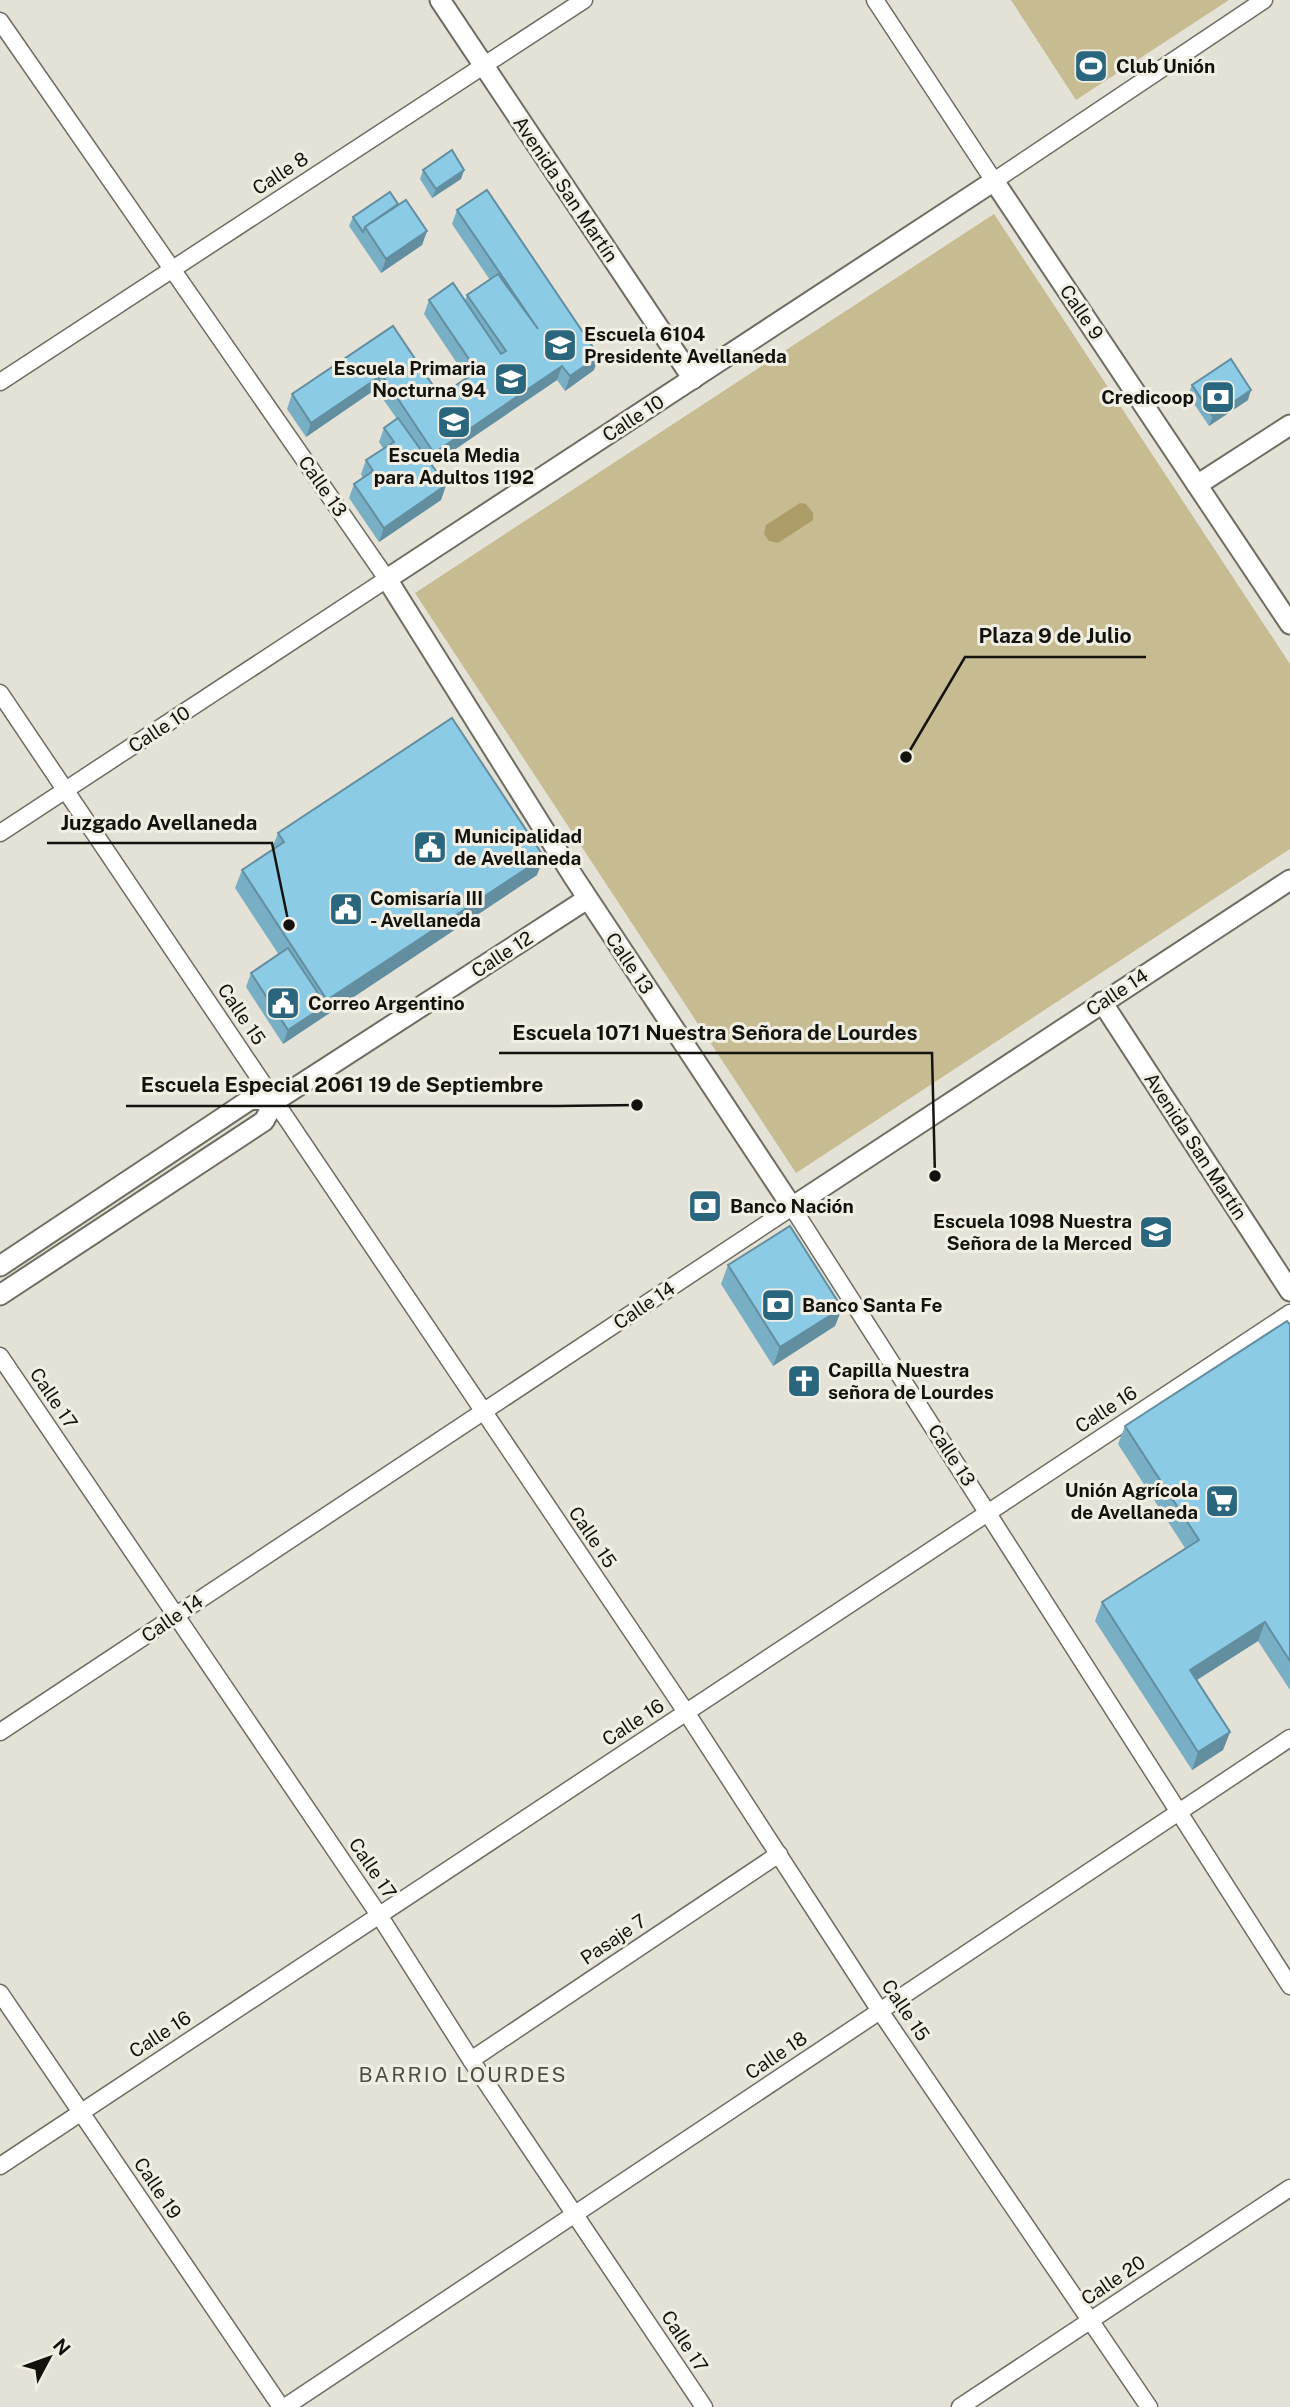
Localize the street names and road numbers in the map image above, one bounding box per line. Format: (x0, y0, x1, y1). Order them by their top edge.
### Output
street label: Avenida San Martín (509, 112, 623, 266)
street label: Calle 8 (248, 147, 312, 199)
street label: Calle 9 (1056, 280, 1108, 344)
street label: Calle 10 (598, 390, 668, 446)
street label: Calle 13 (294, 451, 352, 521)
street label: Calle 10 (124, 701, 194, 757)
street label: Calle 12 (467, 926, 537, 982)
street label: Calle 13 (602, 928, 658, 998)
street label: Calle 14 (1082, 964, 1152, 1020)
street label: Calle 15 (213, 979, 271, 1049)
street label: Avenida San Martín (1140, 1068, 1252, 1224)
street label: Calle 14 (609, 1277, 679, 1333)
street label: Calle 17 (26, 1363, 82, 1433)
street label: Calle 16 (1071, 1381, 1141, 1437)
street label: Calle 13 (924, 1420, 980, 1490)
street label: Calle 15 (564, 1502, 622, 1572)
street label: Calle 14 (137, 1590, 207, 1646)
street label: Calle 16 (598, 1694, 668, 1750)
street label: Calle 17 (345, 1833, 401, 1903)
street label: Pasaje 7 (576, 1909, 650, 1969)
street label: Calle 15 (877, 1975, 935, 2045)
street label: Calle 16 (125, 2006, 195, 2062)
street label: Calle 18 (741, 2026, 811, 2084)
street label: Calle 19 (130, 2153, 186, 2223)
street label: Calle 20 (1077, 2251, 1149, 2309)
street label: Calle 17 (657, 2306, 713, 2376)

